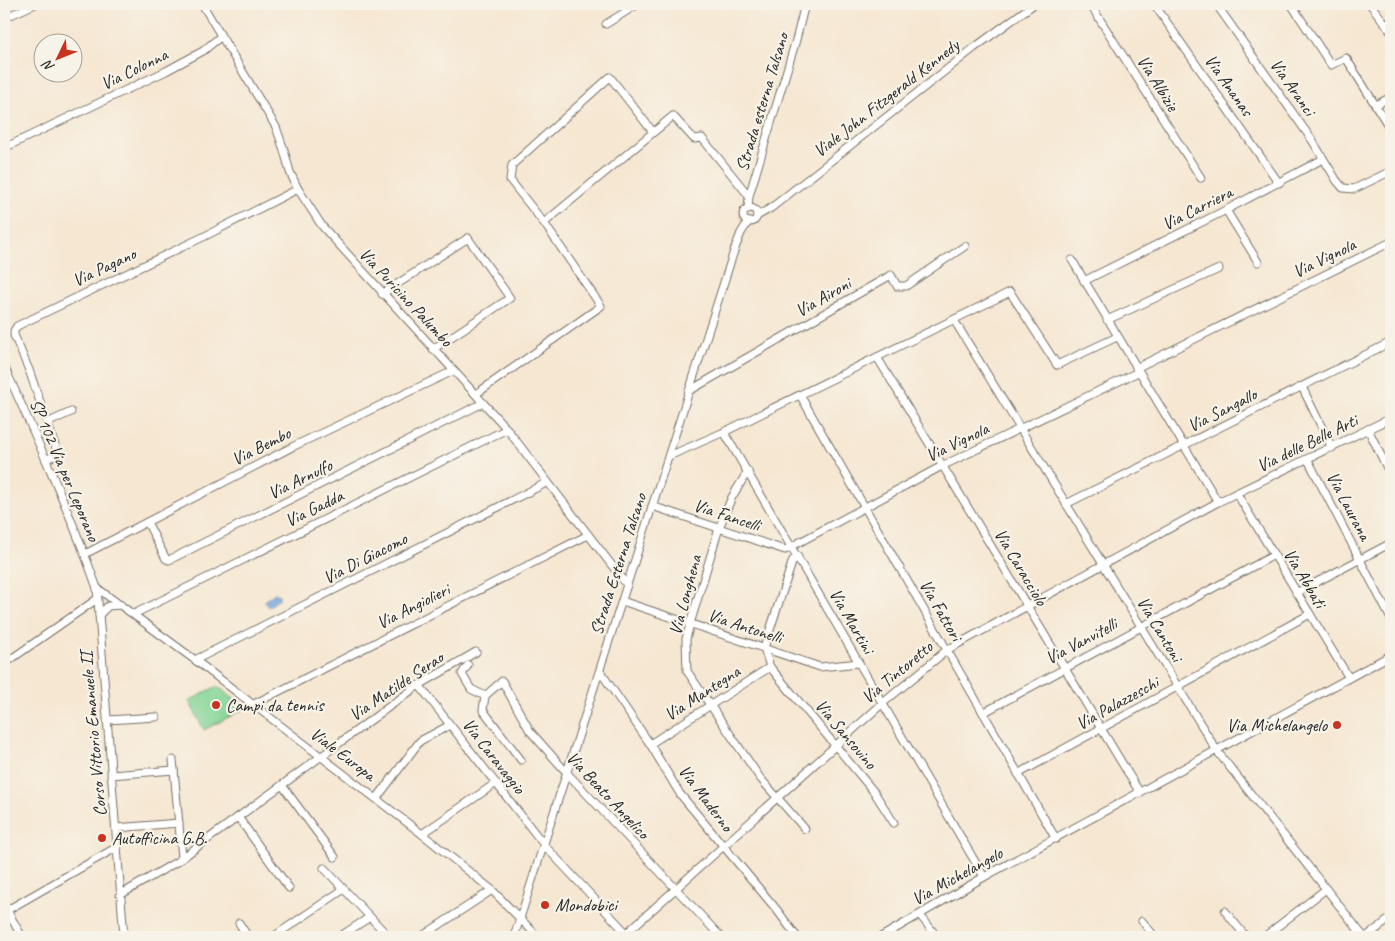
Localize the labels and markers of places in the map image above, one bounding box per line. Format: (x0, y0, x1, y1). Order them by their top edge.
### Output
place label: Campi da tennis (226, 694, 325, 716)
marker: Campi da tennis (210, 699, 222, 711)
place label: Via Michelangelo (1227, 714, 1329, 736)
marker: Via Michelangelo (1331, 719, 1343, 731)
place label: Autofficina G.B. (112, 827, 207, 849)
marker: Autofficina G.B. (96, 832, 108, 844)
place label: Mondobici (555, 894, 619, 916)
marker: Mondobici (539, 899, 551, 911)

